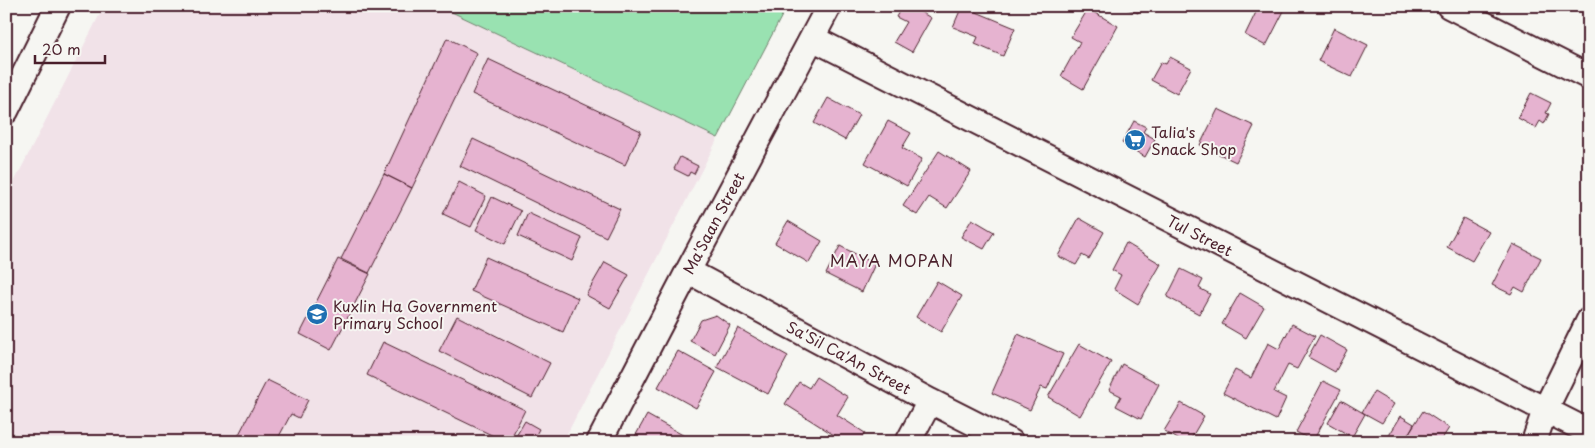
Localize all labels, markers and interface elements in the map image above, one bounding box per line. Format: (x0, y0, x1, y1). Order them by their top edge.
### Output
scale bar (35, 32, 105, 64)
text: 20 m (42, 37, 81, 60)
place label: Talia's Snack Shop (1151, 120, 1236, 160)
supermarket icon: Talia's Snack Shop (1123, 128, 1147, 152)
street label: Ma'Saan Street (676, 168, 750, 278)
street label: Tul Street (1163, 209, 1237, 261)
district label: MAYA MOPAN (830, 248, 954, 272)
place label: Kuxlin Ha Government Primary School (333, 294, 497, 334)
school or university icon: Kuxlin Ha Government Primary School (305, 302, 329, 326)
street label: Sa'Sil Ca'An Street (783, 314, 915, 400)

